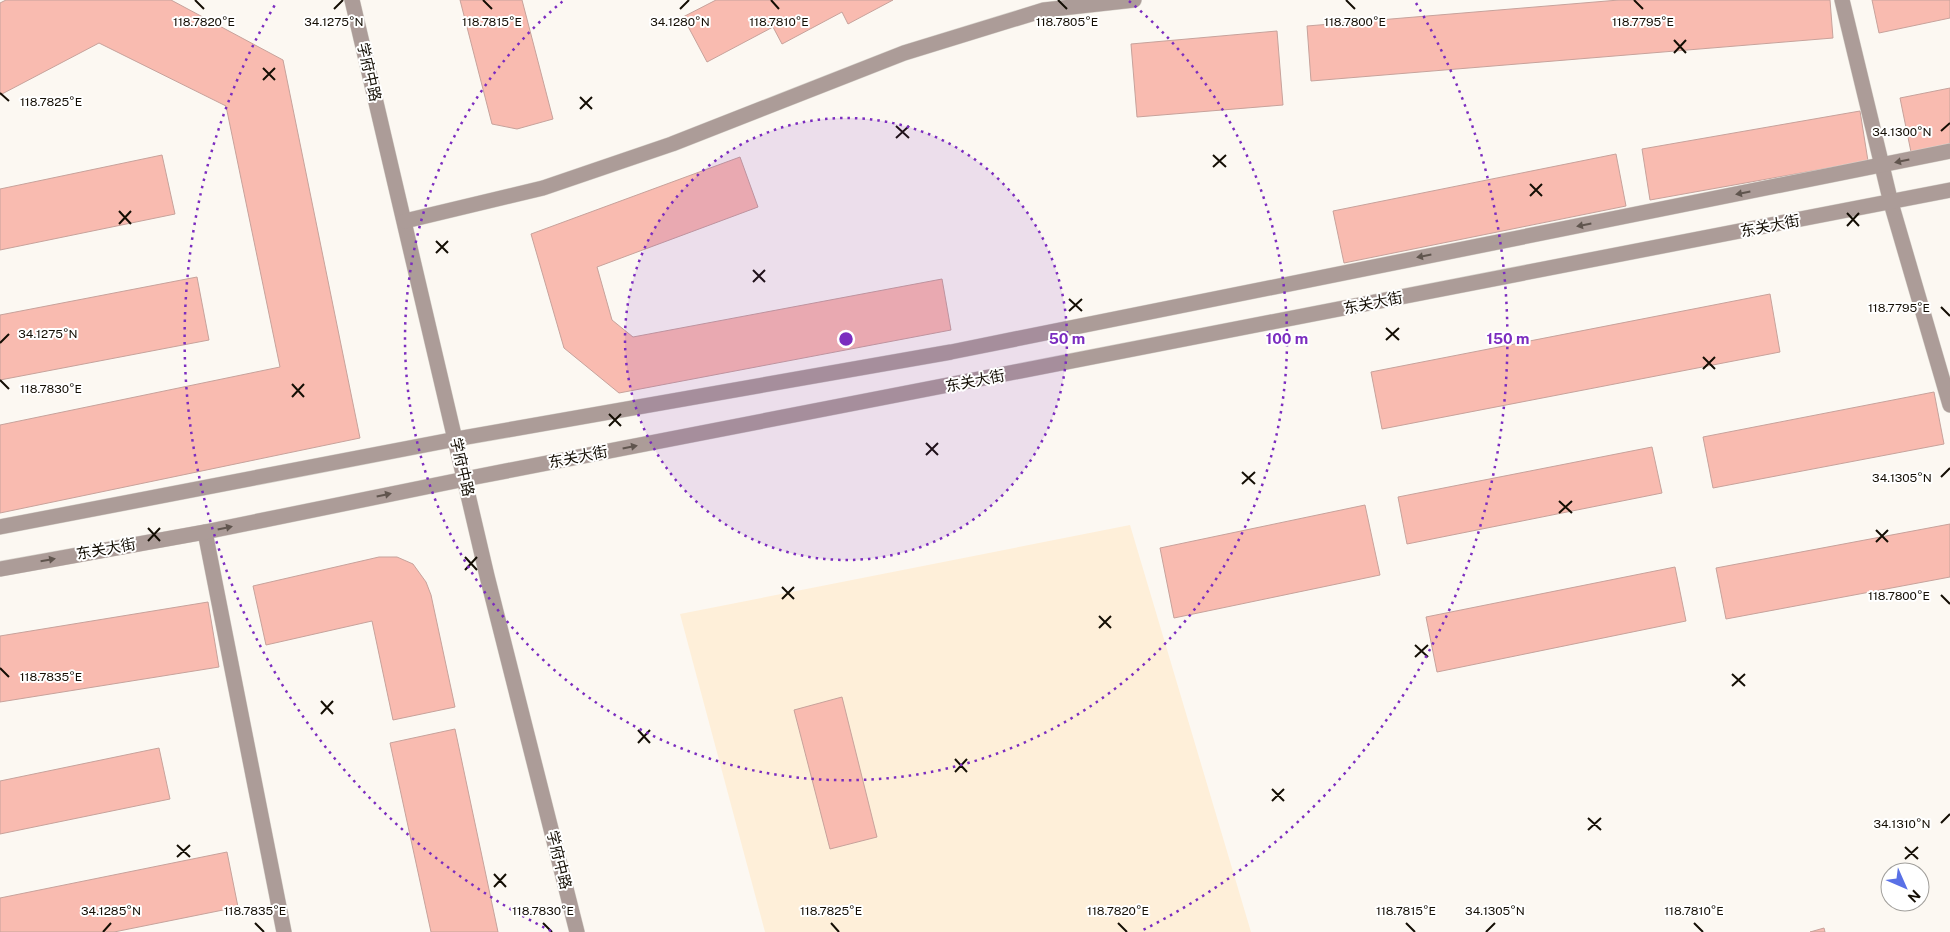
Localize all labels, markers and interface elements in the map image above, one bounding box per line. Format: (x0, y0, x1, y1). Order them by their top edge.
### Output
text: 118.7820°E (173, 15, 235, 29)
text: 34.1275°N (304, 15, 364, 29)
text: 118.7815°E (462, 15, 522, 29)
text: 34.1280°N (650, 15, 710, 29)
text: 118.7810°E (749, 15, 809, 29)
text: 118.7805°E (1036, 15, 1098, 29)
text: 118.7800°E (1324, 15, 1386, 29)
text: 118.7795°E (1612, 15, 1674, 29)
street label: 学府中路 (354, 41, 385, 103)
text: 118.7825°E (20, 95, 82, 109)
text: 34.1300°N (1872, 125, 1932, 139)
one-way arrow (1894, 158, 1910, 166)
one-way arrow (1735, 189, 1751, 197)
street label: 东关大街 (1739, 211, 1801, 240)
one-way arrow (1575, 221, 1591, 229)
one-way arrow (1416, 252, 1432, 260)
street label: 东关大街 (1342, 288, 1404, 317)
text: 118.7795°E (1868, 301, 1930, 315)
text: 34.1275°N (18, 327, 78, 341)
centre of rings (837, 330, 855, 348)
text: 50 m (1049, 330, 1085, 347)
text: 100 m (1266, 330, 1308, 347)
text: 150 m (1486, 330, 1530, 347)
street label: 东关大街 (944, 366, 1006, 395)
text: 118.7830°E (20, 382, 82, 396)
street label: 学府中路 (447, 436, 478, 498)
street label: 东关大街 (547, 442, 609, 471)
one-way arrow (622, 443, 638, 451)
text: 34.1305°N (1872, 471, 1932, 485)
one-way arrow (377, 491, 392, 499)
one-way arrow (217, 523, 233, 531)
street label: 东关大街 (75, 535, 137, 562)
one-way arrow (40, 555, 56, 563)
text: 118.7800°E (1868, 589, 1930, 603)
text: 118.7835°E (20, 670, 82, 684)
text: 34.1310°N (1873, 817, 1931, 831)
street label: 学府中路 (544, 829, 575, 891)
north arrow (1880, 862, 1930, 912)
text: N (1905, 887, 1924, 906)
text: 34.1285°N (81, 904, 141, 918)
text: 118.7835°E (224, 904, 286, 918)
text: 118.7830°E (512, 904, 574, 918)
text: 118.7825°E (800, 904, 862, 918)
text: 118.7820°E (1087, 904, 1149, 918)
text: 118.7815°E (1376, 904, 1436, 918)
text: 34.1305°N (1465, 904, 1525, 918)
text: 118.7810°E (1664, 904, 1724, 918)

